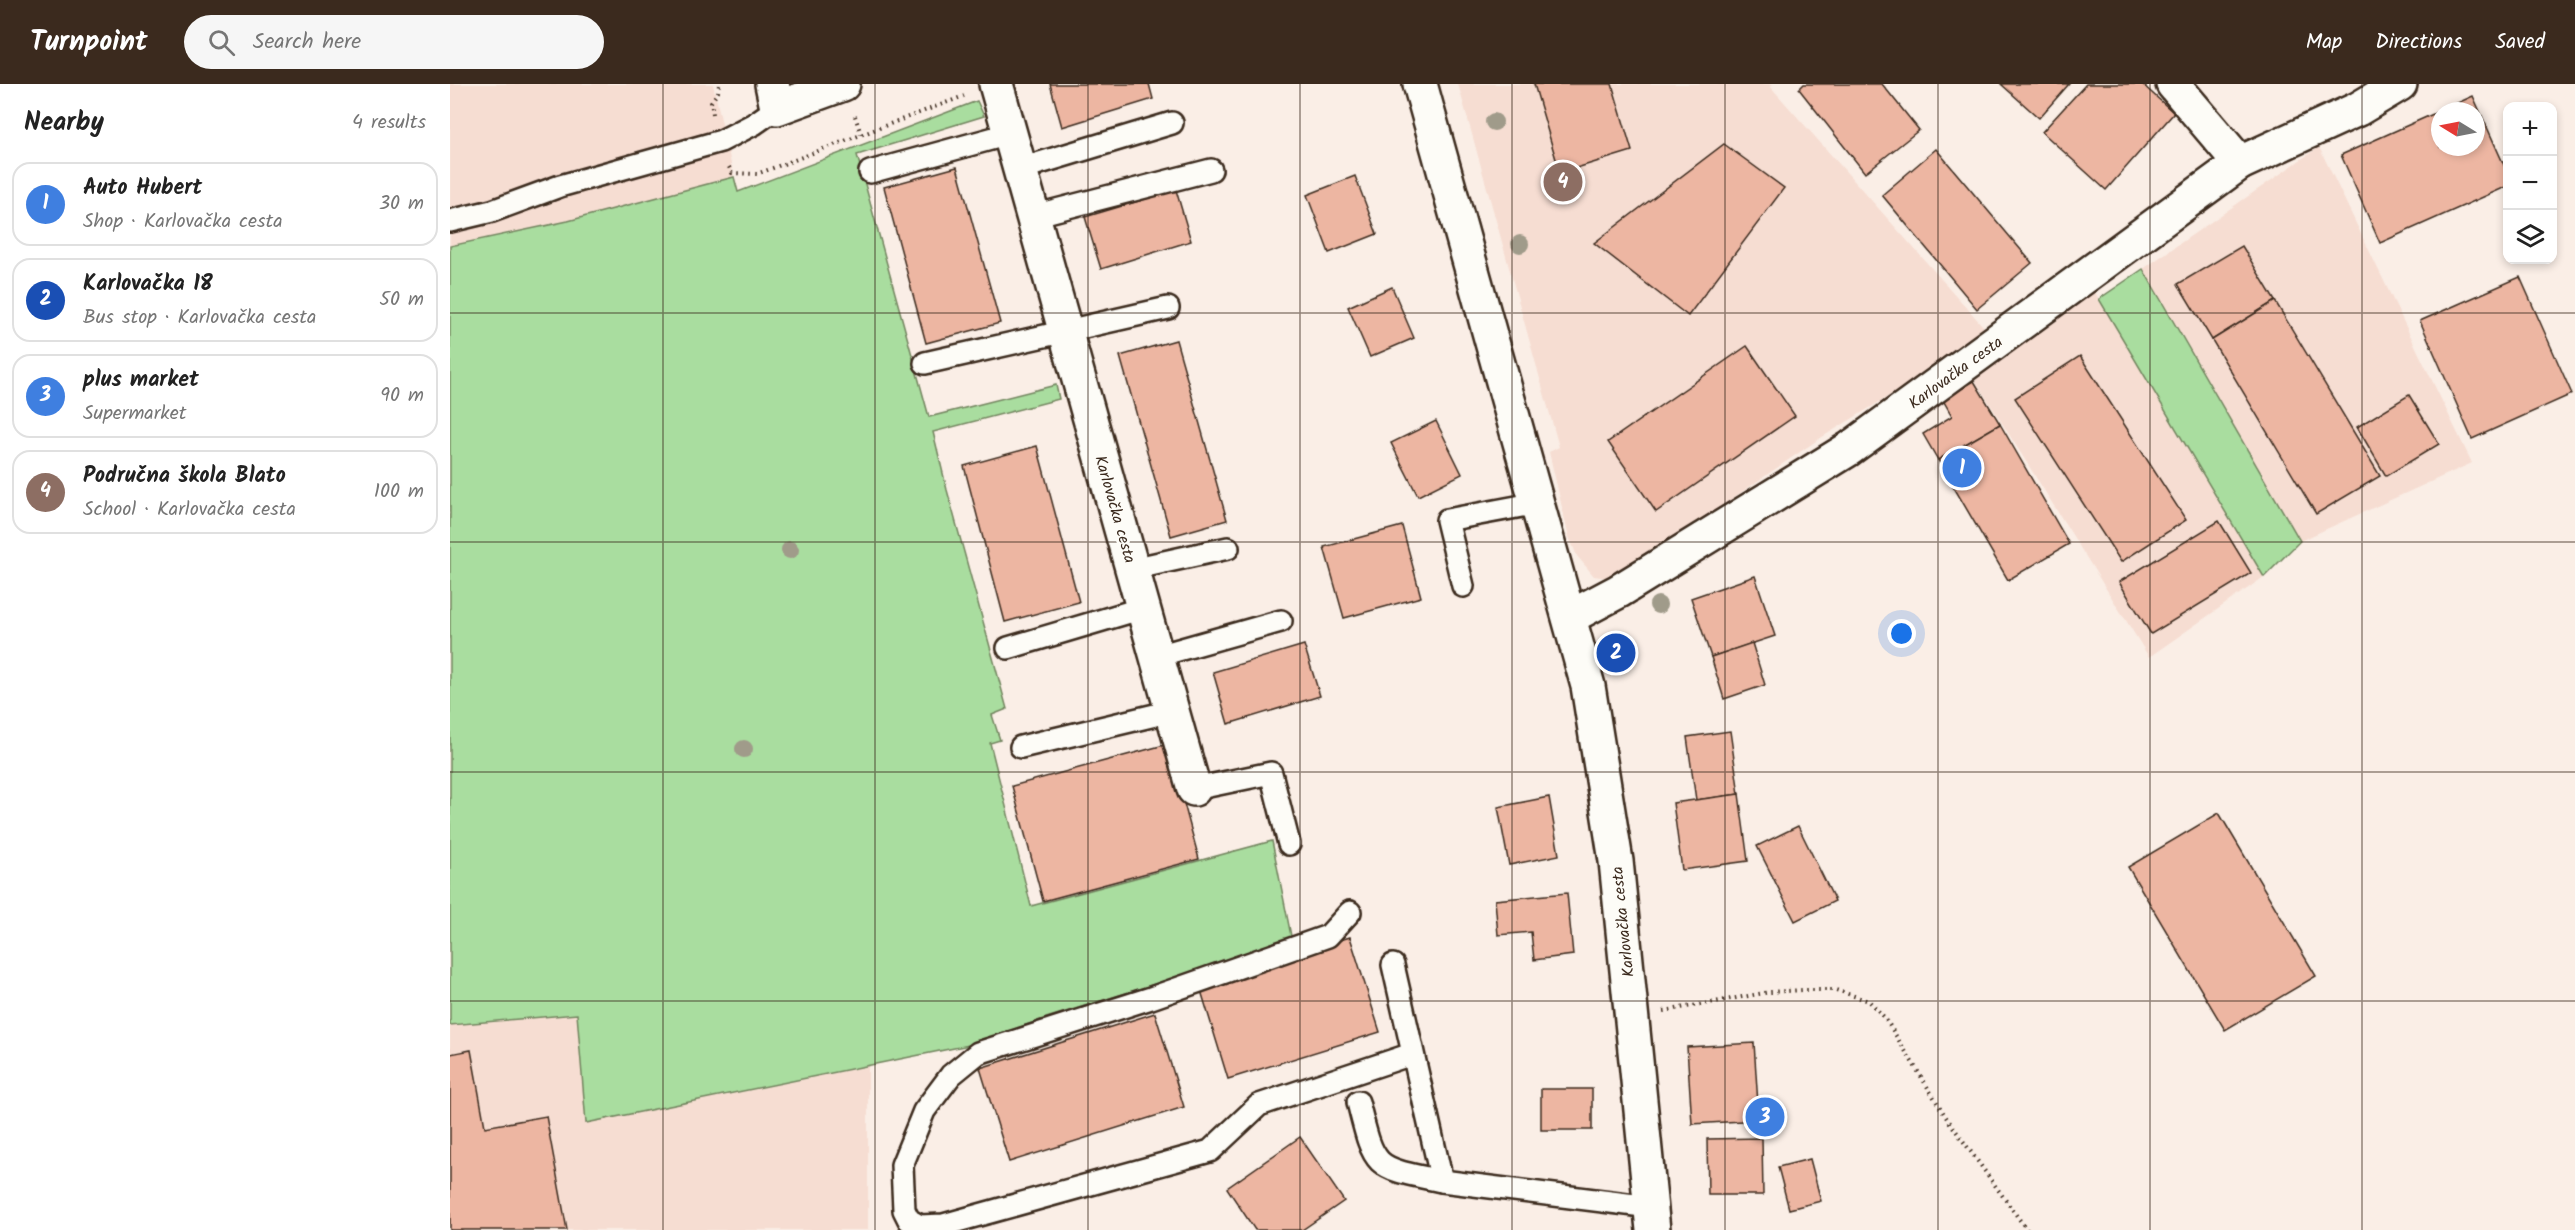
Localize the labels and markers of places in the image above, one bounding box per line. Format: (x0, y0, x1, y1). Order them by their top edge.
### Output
pin: 4 (1544, 160, 1582, 204)
pin: 1 (1942, 446, 1982, 490)
pin: 2 (1596, 630, 1636, 676)
pin: 3 (1746, 1094, 1784, 1140)

